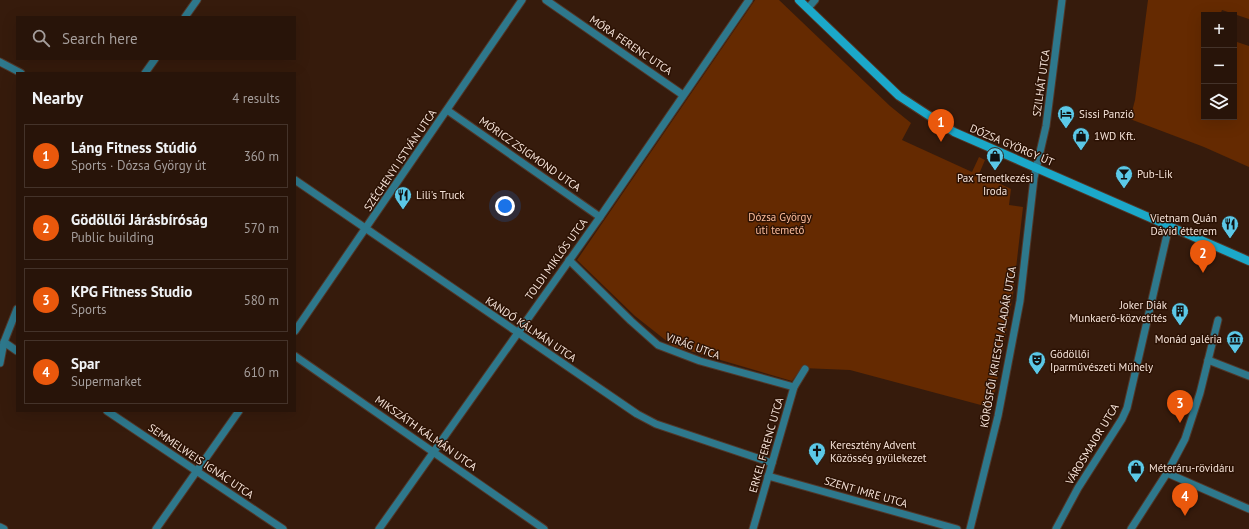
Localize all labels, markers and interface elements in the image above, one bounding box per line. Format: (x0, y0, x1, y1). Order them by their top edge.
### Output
street label: MÓRA FERENC UTCA (587, 12, 675, 78)
map controls (1201, 12, 1237, 120)
button: + (1201, 12, 1237, 48)
search box (16, 16, 296, 60)
icon: search (30, 27, 52, 49)
text: Search here (62, 29, 138, 48)
street label: SZILHÁT UTCA (1029, 48, 1053, 117)
button: − (1201, 48, 1237, 84)
button: layers (1201, 84, 1237, 120)
text: Nearby (32, 87, 83, 109)
text: 4 results (232, 90, 280, 107)
hotel icon: Sissi Panzió (1056, 104, 1076, 129)
street label: SZÉCHENYI ISTVÁN UTCA (361, 106, 440, 214)
place label: Sissi Panzió (1079, 107, 1134, 121)
pin: 1 (928, 109, 954, 142)
street label: MÓRICZ ZSIGMOND UTCA (476, 114, 584, 195)
street label: DÓZSA GYÖRGY ÚT (968, 121, 1056, 169)
shop icon: 1WD Kft. (1071, 126, 1091, 151)
place label: 1WD Kft. (1094, 129, 1136, 143)
text: Láng Fitness Stúdió (71, 138, 197, 157)
shop icon: Pax Temetkezési Iroda (985, 146, 1005, 171)
text: 1 (42, 148, 50, 165)
text: 360 m (244, 148, 279, 165)
text: Sports · Dózsa György út (71, 157, 206, 174)
bar icon: Pub-Lik (1114, 164, 1134, 189)
place label: Pub-Lik (1137, 167, 1173, 181)
place label: Pax Temetkezési Iroda (957, 171, 1033, 198)
restaurant icon: Lili's Truck (393, 185, 413, 210)
place label: Lili's Truck (416, 188, 465, 202)
your location (495, 196, 515, 216)
text: Gödöllői Járásbíróság (71, 210, 208, 229)
park label: Dózsa György úti temető (748, 210, 813, 237)
place label: Vietnam Quán Dávid étterem (1149, 211, 1217, 238)
restaurant icon: Vietnam Quán Dávid étterem (1220, 214, 1240, 239)
street label: TOLDI MIKLÓS UTCA (522, 215, 591, 302)
text: 2 (42, 220, 50, 237)
text: 570 m (244, 220, 279, 237)
text: Public building (71, 229, 154, 246)
pin: 2 (1190, 240, 1216, 273)
street label: KÖRÖSFŐI KRIESCH ALADÁR UTCA (977, 265, 1019, 429)
text: KPG Fitness Studio (71, 282, 192, 301)
text: 3 (42, 292, 50, 309)
text: 580 m (244, 292, 279, 309)
street label: KANDÓ KÁLMÁN UTCA (483, 293, 580, 365)
place label: Joker Diák Munkaerő-közvetítés (1070, 298, 1168, 325)
text: Sports (71, 301, 107, 318)
building icon: Joker Diák Munkaerő-közvetítés (1170, 301, 1190, 326)
street label: VIRÁG UTCA (663, 329, 723, 362)
museum icon: Monád galéria (1225, 329, 1245, 354)
place label: Monád galéria (1155, 332, 1222, 346)
place label: Gödöllői Iparművészeti Műhely (1050, 347, 1154, 374)
theatre icon: Gödöllői Iparművészeti Műhely (1027, 350, 1047, 375)
text: Spar (71, 354, 100, 373)
text: 4 (42, 364, 50, 381)
text: 610 m (244, 364, 279, 381)
text: Supermarket (71, 373, 141, 390)
pin: 3 (1167, 390, 1193, 423)
street label: MIKSZÁTH KÁLMÁN UTCA (372, 392, 480, 474)
street label: ERKEL FERENC UTCA (746, 395, 786, 494)
street label: VÁROSMAJOR UTCA (1062, 400, 1122, 488)
street label: SEMMELWEIS IGNÁC UTCA (146, 420, 257, 502)
place label: Keresztény Advent Közösség gyülekezet (830, 438, 927, 465)
church icon: Keresztény Advent Közösség gyülekezet (807, 441, 827, 466)
shop icon: Méteráru-rövidáru (1126, 458, 1146, 483)
place label: Méteráru-rövidáru (1149, 461, 1234, 475)
street label: SZENT IMRE UTCA (823, 473, 910, 511)
pin: 4 (1172, 483, 1198, 516)

